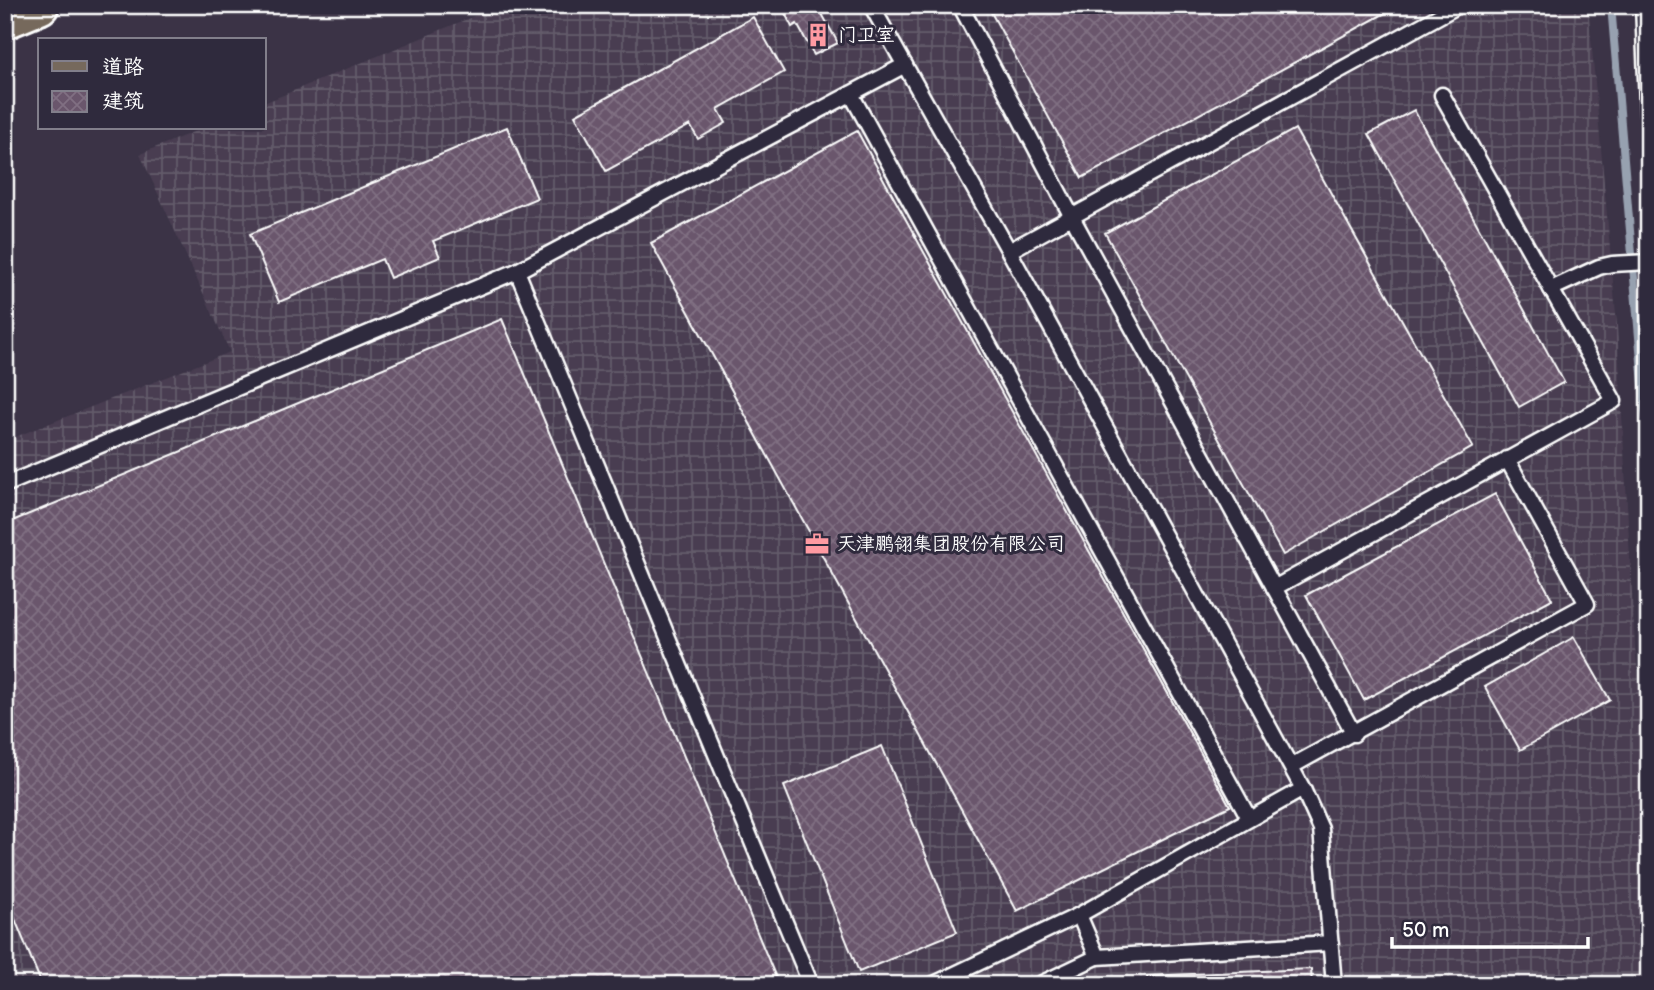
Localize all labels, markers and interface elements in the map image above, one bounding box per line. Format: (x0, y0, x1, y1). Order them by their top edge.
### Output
building icon: 门卫室 (804, 21, 832, 49)
place label: 门卫室 (838, 24, 895, 47)
legend (38, 38, 266, 130)
text: 道路 (102, 55, 144, 80)
text: 建筑 (102, 89, 144, 114)
office icon: 天津鹏翎集团股份有限公司 (803, 530, 831, 558)
place label: 天津鹏翎集团股份有限公司 (837, 533, 1065, 556)
scale bar (1392, 906, 1588, 950)
text: 50 m (1402, 918, 1449, 943)

